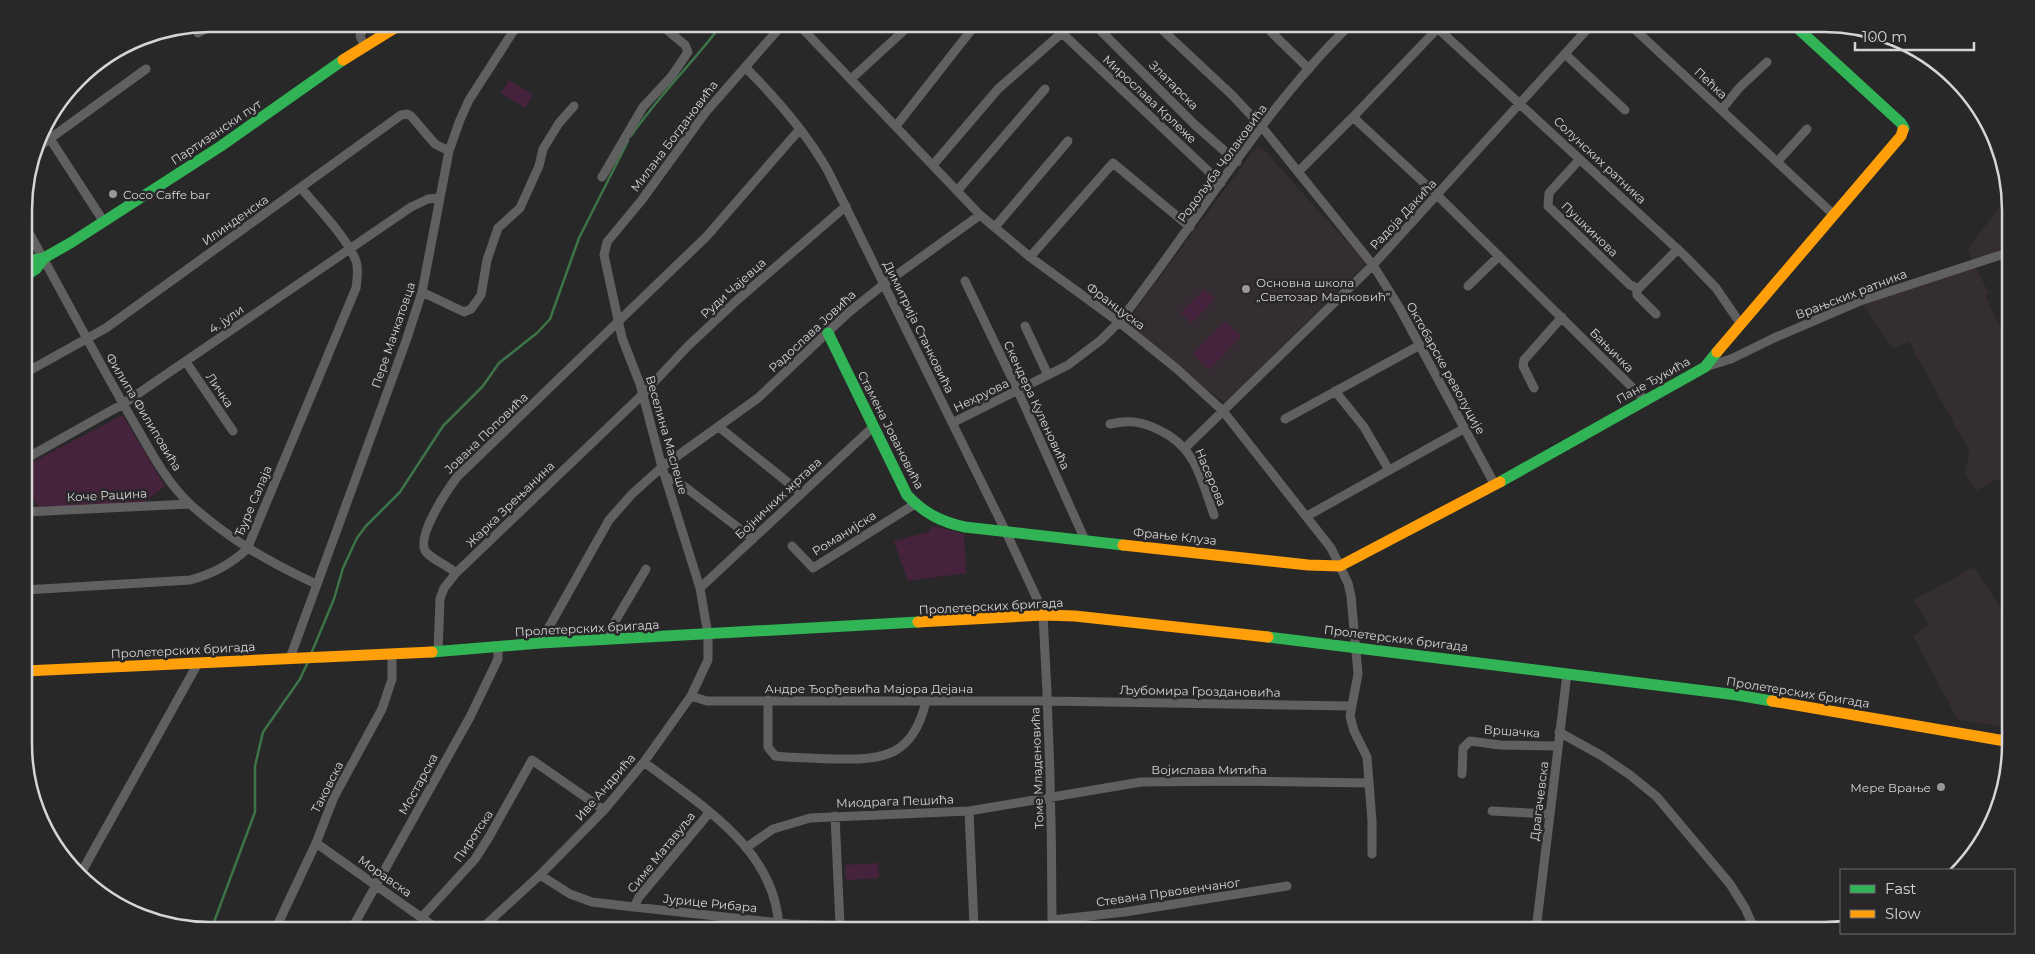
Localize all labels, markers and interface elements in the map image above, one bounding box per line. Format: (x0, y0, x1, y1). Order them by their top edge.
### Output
scale bar (1855, 20, 1974, 52)
text: 100 m (1862, 27, 1907, 46)
street label: Мирослава Крлеже (1100, 52, 1200, 146)
street label: Златарска (1146, 57, 1202, 113)
street label: Пећка (1692, 64, 1730, 102)
street label: Милана Богдановића (627, 77, 721, 195)
street label: Партизански пут (168, 96, 264, 168)
street label: Родољуба Чолаковића (1174, 101, 1270, 225)
street label: Солунских ратника (1551, 113, 1649, 207)
street label: Радоја Дакића (1366, 176, 1440, 252)
place label: Coco Caffe bar (123, 187, 210, 202)
marker: Coco Caffe bar (107, 188, 119, 200)
street label: Илинденска (199, 192, 271, 248)
street label: Пушкинова (1559, 198, 1621, 260)
street label: Руди Чајевца (697, 255, 769, 321)
street label: Димитрија Станковића (880, 258, 958, 396)
street label: Врањских ратника (1793, 266, 1909, 322)
place label: Основна школа „Светозар Марковић” (1256, 275, 1390, 304)
street label: Француска (1084, 279, 1148, 333)
street label: Пере Мачкатовца (368, 280, 418, 390)
marker: Основна школа „Светозар Марковић” (1240, 283, 1252, 295)
street label: Радослава Јовића (765, 287, 859, 375)
street label: Октобарске револуције (1403, 299, 1489, 437)
street label: 4. јули (206, 302, 246, 336)
street label: Бањичка (1587, 325, 1637, 375)
street label: Скендера Куленовића (1001, 338, 1073, 472)
street label: Филипа Филиповића (103, 350, 185, 474)
street label: Пане Ђукића (1613, 353, 1693, 407)
street label: Стамена Јовановића (855, 368, 927, 492)
street label: Личка (203, 370, 237, 410)
street label: Веселина Маслеше (643, 374, 691, 496)
street label: Нехруова (951, 375, 1011, 415)
street label: Јована Поповића (441, 389, 531, 477)
street label: Насерова (1192, 446, 1230, 508)
street label: Бојничких жртава (732, 454, 824, 542)
street label: Жарка Зрењанина (463, 458, 557, 550)
street label: Ђуре Салаја (231, 463, 275, 539)
street label: Коче Рацина (66, 485, 148, 505)
street label: Романијска (809, 507, 879, 559)
street label: Фрање Клуза (1132, 524, 1218, 548)
street label: Пролетерских бригада (918, 595, 1064, 617)
street label: Пролетерских бригада (514, 617, 660, 639)
street label: Пролетерских бригада (1323, 622, 1469, 654)
street label: Пролетерских бригада (110, 639, 256, 661)
street label: Пролетерских бригада (1725, 673, 1871, 711)
street label: Андре Ђорђевића Мајора Дејана (765, 681, 973, 696)
street label: Љубомира Гроздановића (1119, 682, 1281, 700)
street label: Томе Младеновића (1027, 707, 1047, 829)
street label: Вршачка (1483, 722, 1541, 740)
street label: Иве Андрића (572, 750, 638, 824)
street label: Мостарска (395, 751, 441, 817)
street label: Таковска (308, 759, 346, 815)
street label: Драгачевска (1527, 760, 1551, 842)
street label: Војислава Митића (1151, 762, 1267, 777)
place label: Мере Врање (1850, 780, 1931, 795)
marker: Мере Врање (1935, 781, 1947, 793)
street label: Миодрага Пешића (836, 791, 954, 811)
street label: Пиротска (450, 807, 496, 865)
street label: Симе Матавуља (624, 808, 698, 896)
street label: Моравска (355, 852, 415, 900)
legend (1840, 869, 2015, 934)
street label: Стевана Првовенчаног (1095, 874, 1241, 910)
text: Fast (1885, 879, 1916, 898)
street label: Јурице Рибара (662, 891, 758, 915)
text: Slow (1885, 904, 1921, 923)

